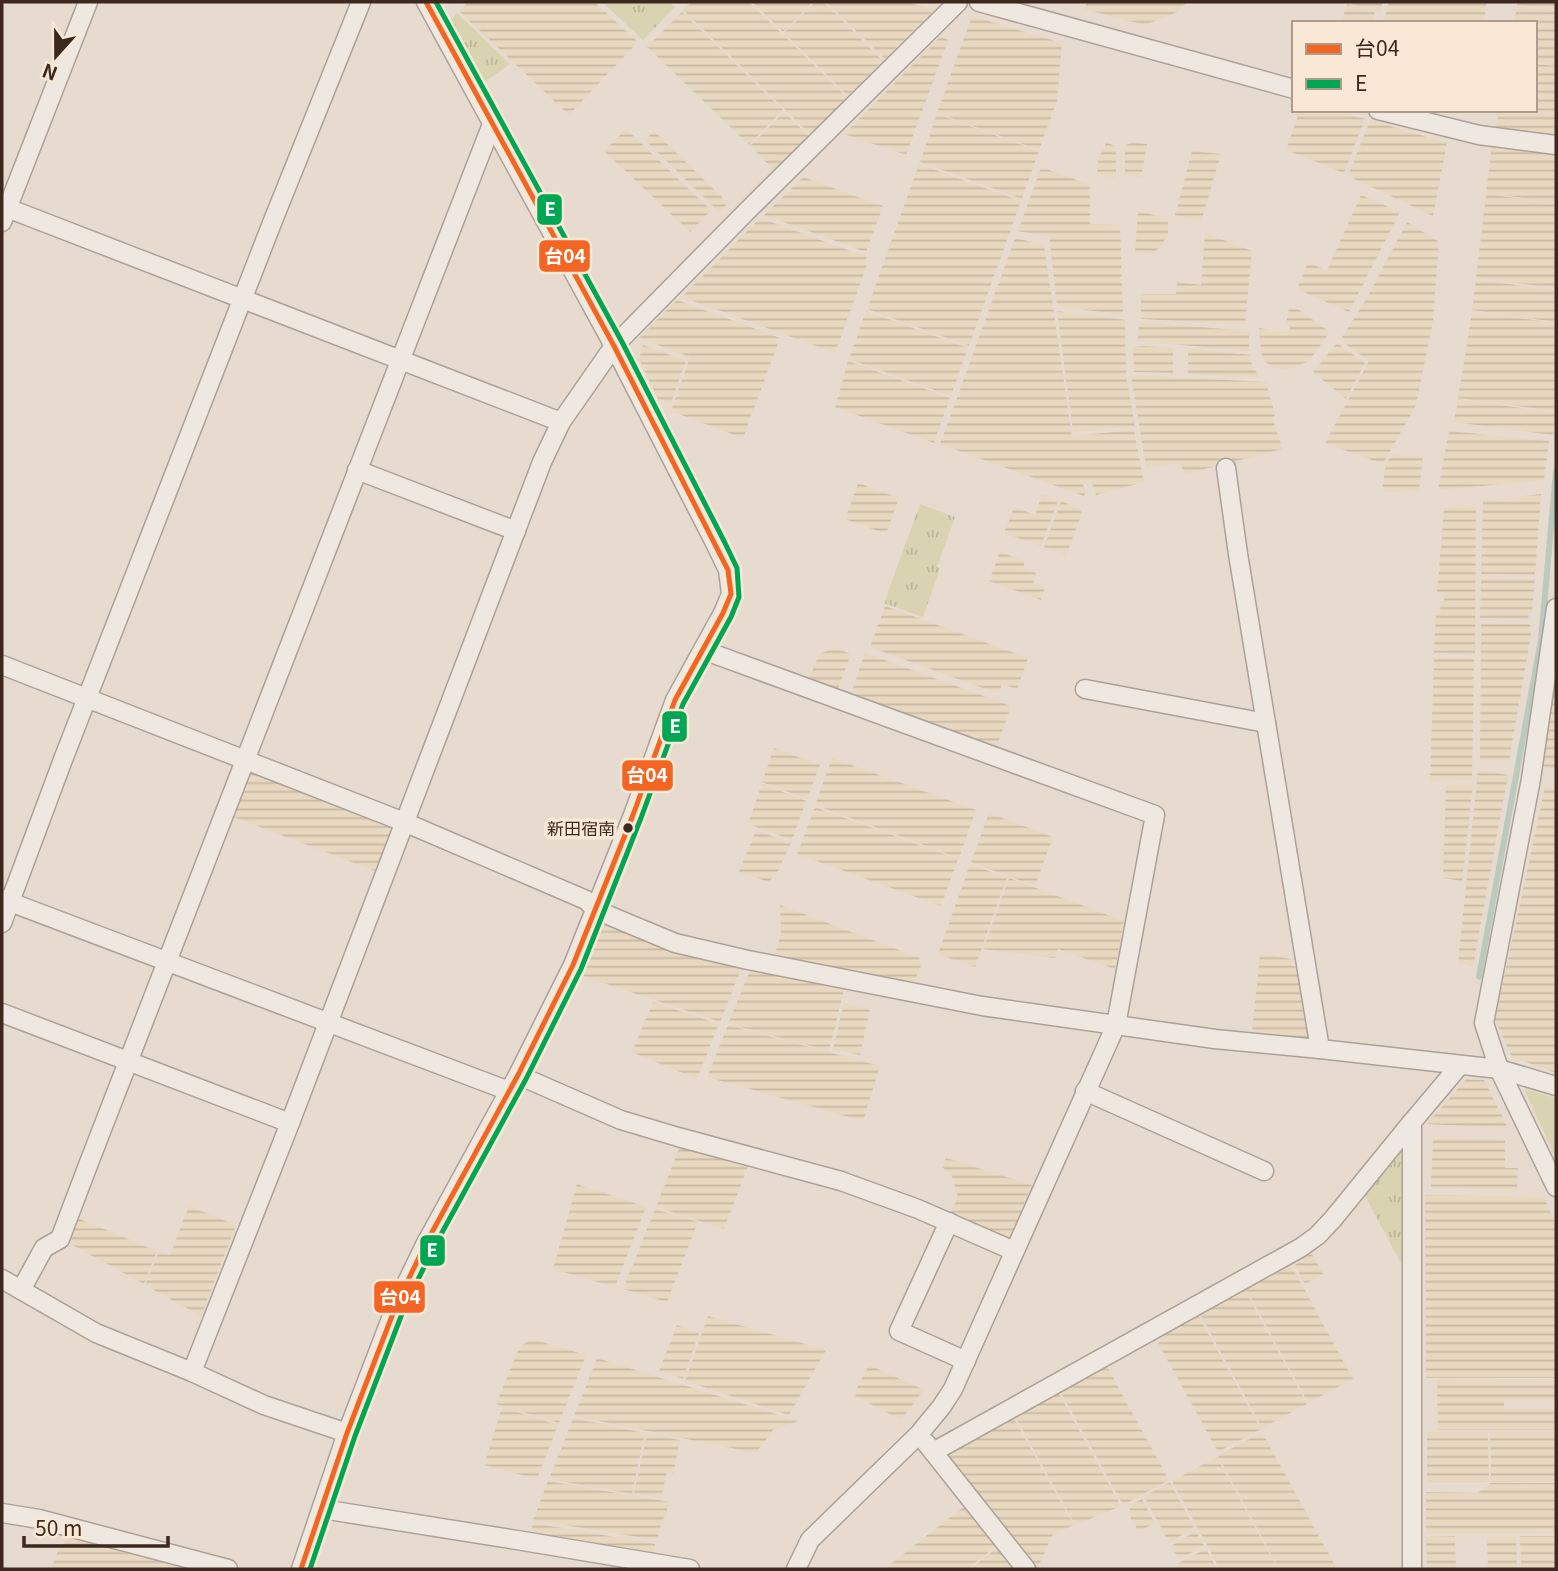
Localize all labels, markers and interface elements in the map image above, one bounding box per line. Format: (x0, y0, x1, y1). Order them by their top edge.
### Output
north arrow (21, 21, 91, 91)
legend (1292, 21, 1537, 112)
text: 台04 (1355, 32, 1399, 62)
text: N (38, 58, 61, 88)
text: E (1355, 67, 1367, 97)
line badge: E (536, 193, 563, 226)
text: E (544, 194, 556, 221)
line badge: 台04 (538, 239, 591, 273)
text: 台04 (544, 241, 586, 268)
line badge: E (661, 710, 688, 743)
text: E (669, 711, 681, 738)
line badge: 台04 (621, 759, 674, 792)
text: 台04 (626, 760, 668, 787)
place label: 新田宿南 (547, 815, 615, 840)
marker: 新田宿南 (621, 821, 635, 835)
line badge: E (419, 1234, 446, 1267)
text: E (426, 1235, 438, 1262)
line badge: 台04 (373, 1280, 426, 1314)
text: 台04 (379, 1282, 421, 1309)
scale bar (24, 1504, 168, 1548)
text: 50 m (35, 1512, 82, 1542)

